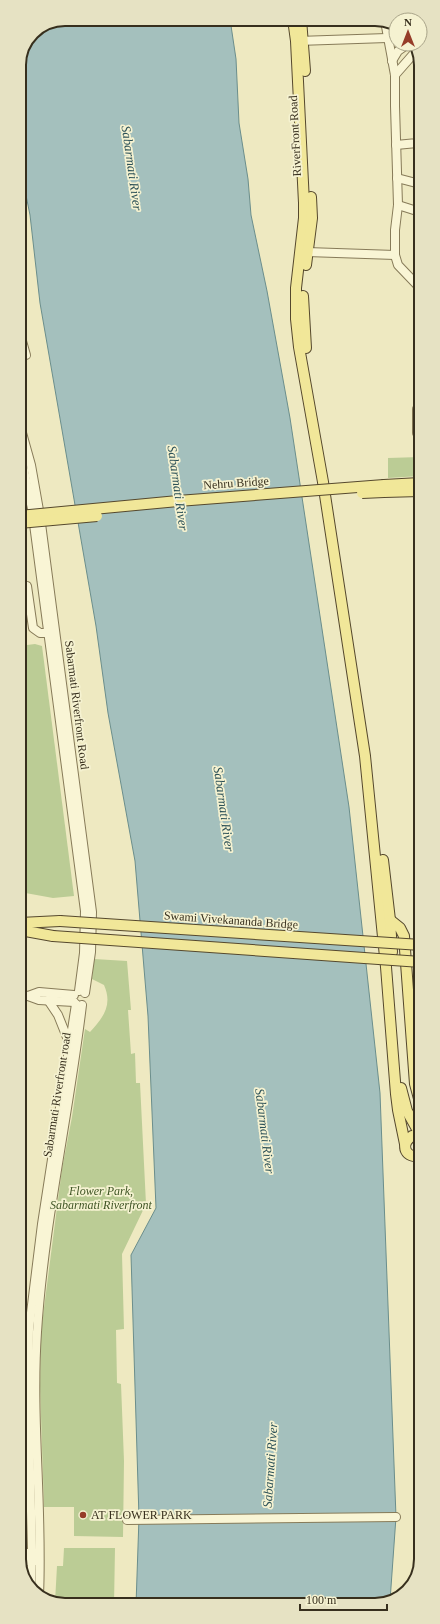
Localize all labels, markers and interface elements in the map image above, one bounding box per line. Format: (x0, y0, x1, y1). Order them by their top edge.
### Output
north arrow (388, 12, 428, 52)
text: N (404, 16, 412, 28)
street label: RiverFront Road (286, 95, 304, 177)
water label: Sabarmati River (119, 125, 146, 212)
water label: Sabarmati River (165, 445, 192, 532)
street label: Nehru Bridge (203, 474, 269, 492)
street label: Sabarmati Riverfront Road (62, 640, 92, 770)
water label: Sabarmati River (211, 766, 238, 853)
street label: Swami Vivekananda Bridge (163, 908, 299, 932)
street label: Sabarmati Riverfront road (40, 1032, 74, 1158)
water label: Sabarmati River (252, 1088, 278, 1175)
park label: Flower Park, Sabarmati Riverfront (50, 1184, 153, 1212)
water label: Sabarmati River (260, 1421, 281, 1508)
place label: AT FLOWER PARK (91, 1508, 192, 1522)
marker: AT FLOWER PARK (78, 1510, 88, 1520)
scale bar (300, 1586, 387, 1612)
text: 100 m (306, 1593, 337, 1607)

